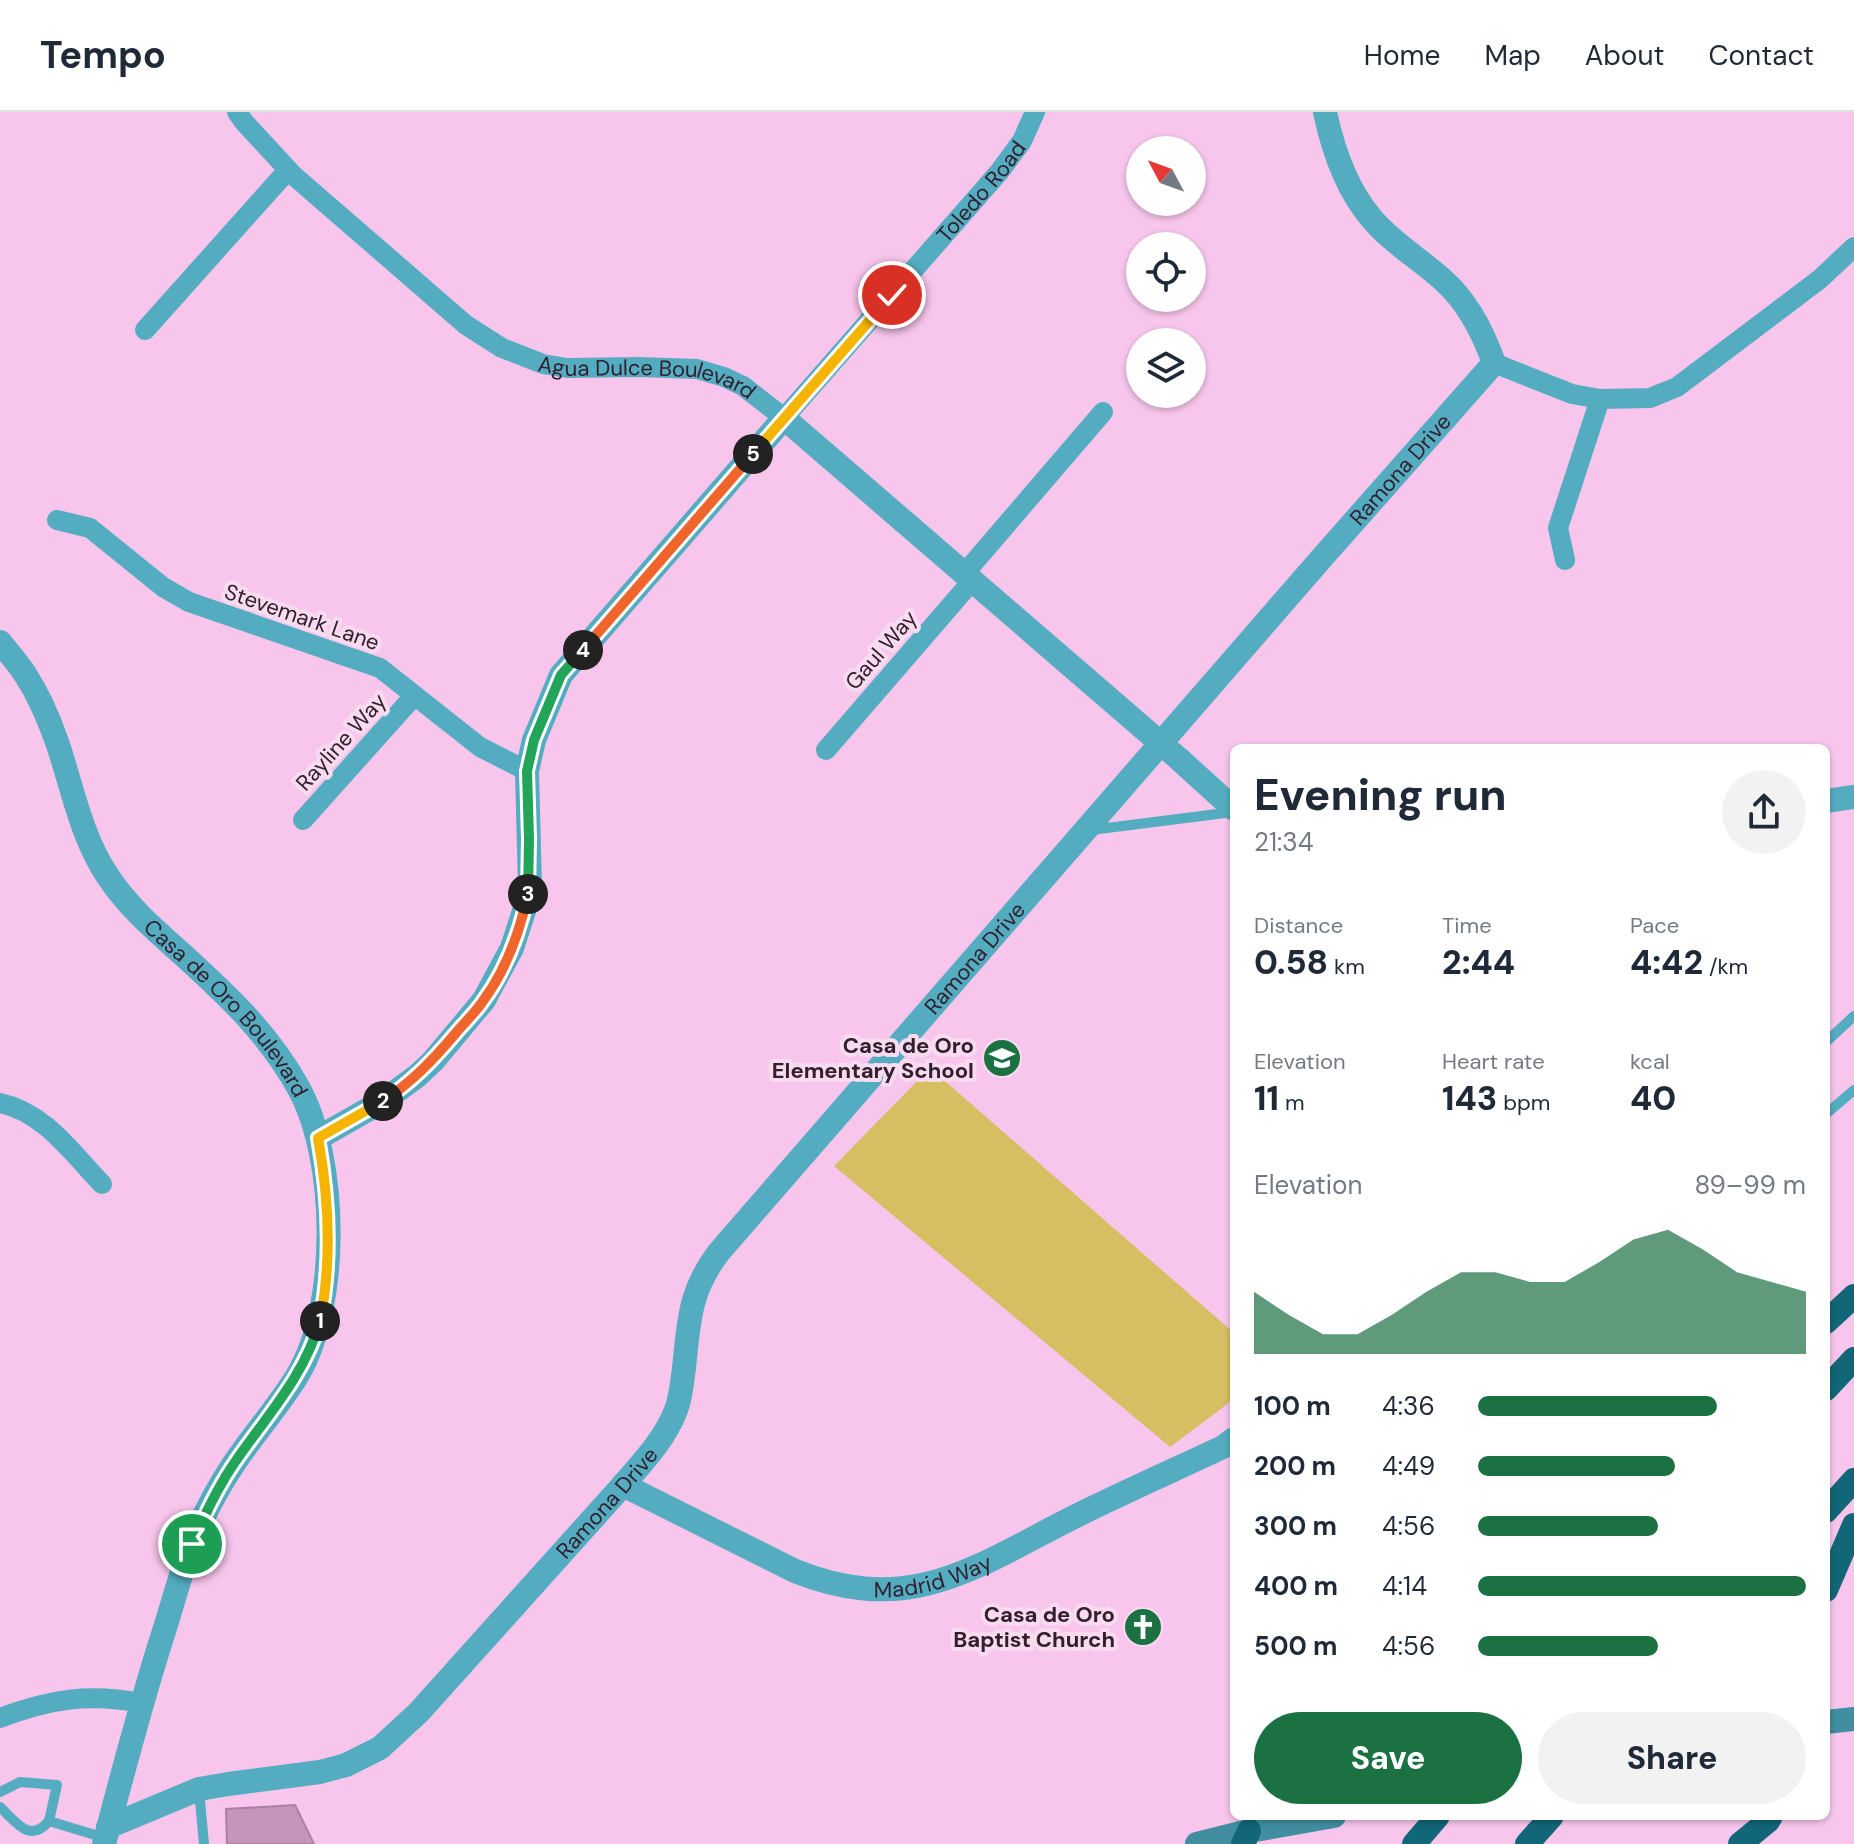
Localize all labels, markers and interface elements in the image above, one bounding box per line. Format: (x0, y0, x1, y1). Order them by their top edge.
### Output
text: Tempo (40, 30, 166, 80)
text: Home (1364, 37, 1440, 74)
text: Map (1484, 37, 1541, 74)
text: About (1585, 37, 1664, 74)
text: Contact (1708, 37, 1814, 74)
street label: Toledo Road (930, 135, 1032, 248)
north arrow (1126, 136, 1206, 216)
map controls (1126, 136, 1206, 408)
button: locate (1126, 232, 1206, 312)
pin (858, 261, 926, 329)
icon: check (870, 273, 914, 317)
button: layers (1126, 328, 1206, 408)
street label: Agua Dulce Boulevard (536, 349, 762, 405)
street label: Ramona Drive (1343, 407, 1457, 531)
pin: 5 (733, 434, 773, 474)
text: 5 (746, 439, 760, 468)
street label: Stevemark Lane (221, 577, 383, 657)
street label: Gaul Way (839, 604, 923, 696)
pin: 4 (563, 630, 603, 670)
text: 4 (576, 635, 590, 664)
street label: Rayline Way (289, 687, 393, 797)
text: Evening run (1254, 766, 1507, 824)
button: share (1722, 770, 1806, 854)
text: 21:34 (1254, 825, 1314, 859)
pin: 3 (508, 874, 548, 914)
text: 3 (521, 879, 535, 908)
street label: Ramona Drive (918, 896, 1031, 1020)
text: Distance (1254, 911, 1343, 940)
text: Time (1442, 911, 1492, 940)
text: Pace (1630, 911, 1679, 940)
street label: Casa de Oro Boulevard (138, 912, 315, 1102)
text: 0.58 (1254, 940, 1328, 985)
text: 2:44 (1442, 940, 1515, 985)
text: 4:42 (1630, 940, 1703, 985)
text: km (1328, 952, 1365, 981)
text: /km (1703, 952, 1748, 981)
place label: Casa de Oro Elementary School (772, 1031, 974, 1085)
school or university icon: Casa de Oro Elementary School (981, 1037, 1023, 1079)
text: Elevation (1254, 1047, 1346, 1076)
text: Heart rate (1442, 1047, 1545, 1076)
text: kcal (1630, 1047, 1670, 1076)
text: 11 (1254, 1076, 1279, 1121)
text: 143 (1442, 1076, 1497, 1121)
text: 40 (1630, 1076, 1676, 1121)
pin: 2 (363, 1081, 403, 1121)
text: 2 (377, 1086, 389, 1115)
text: m (1279, 1088, 1305, 1117)
text: bpm (1497, 1088, 1550, 1117)
text: Elevation (1254, 1168, 1362, 1202)
text: 89–99 m (1694, 1168, 1806, 1202)
pin: 1 (300, 1301, 340, 1341)
text: 1 (316, 1306, 324, 1335)
text: 100 m (1254, 1389, 1331, 1423)
text: 4:36 (1382, 1389, 1435, 1423)
street label: Ramona Drive (549, 1441, 664, 1565)
text: 200 m (1254, 1449, 1336, 1483)
text: 4:49 (1382, 1449, 1435, 1483)
text: 300 m (1254, 1509, 1337, 1543)
text: 4:56 (1382, 1509, 1435, 1543)
pin (158, 1510, 226, 1578)
icon: arrive (170, 1522, 214, 1566)
street label: Madrid Way (874, 1547, 996, 1604)
text: 400 m (1254, 1569, 1338, 1603)
text: 4:14 (1382, 1569, 1427, 1603)
place label: Casa de Oro Baptist Church (953, 1600, 1115, 1654)
church icon: Casa de Oro Baptist Church (1122, 1606, 1164, 1648)
text: 500 m (1254, 1629, 1337, 1663)
text: 4:56 (1382, 1629, 1435, 1663)
button: Save (1254, 1712, 1522, 1804)
button: Share (1538, 1712, 1806, 1804)

